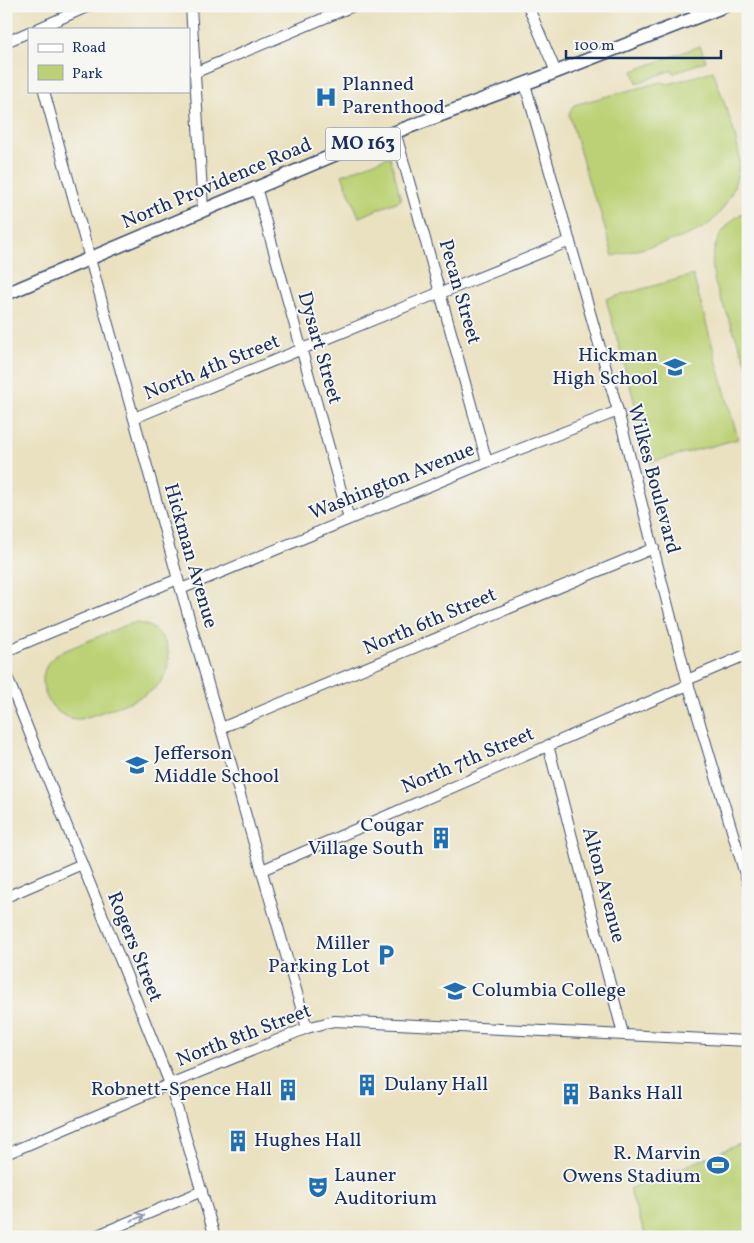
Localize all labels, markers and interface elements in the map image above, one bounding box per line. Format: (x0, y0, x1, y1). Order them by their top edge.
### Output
legend (28, 28, 190, 92)
scale bar (566, 28, 722, 60)
text: 100 m (574, 36, 614, 57)
text: Road (72, 38, 106, 59)
text: Park (72, 64, 103, 85)
place label: Planned Parenthood (342, 71, 445, 122)
hospital icon: Planned Parenthood (313, 84, 339, 110)
road number: MO 163 (326, 128, 400, 160)
street label: North Providence Road (118, 131, 316, 237)
street label: Pecan Street (431, 236, 487, 348)
street label: Dysart Street (290, 289, 348, 407)
street label: North 4th Street (140, 328, 284, 408)
place label: Hickman High School (552, 342, 658, 393)
school or university icon: Hickman High School (662, 354, 688, 380)
street label: Wilkes Boulevard (620, 401, 686, 557)
street label: Washington Avenue (305, 436, 479, 528)
street label: Hickman Avenue (156, 480, 224, 632)
street label: North 6th Street (359, 581, 501, 663)
street label: North 7th Street (397, 720, 539, 802)
place label: Jefferson Middle School (154, 740, 279, 791)
school or university icon: Jefferson Middle School (124, 752, 150, 778)
place label: Cougar Village South (308, 812, 424, 863)
street label: Alton Avenue (574, 824, 632, 946)
building icon: Cougar Village South (428, 825, 454, 851)
street label: Rogers Street (99, 888, 169, 1006)
place label: Miller Parking Lot (268, 930, 370, 981)
parking icon: Miller Parking Lot (373, 942, 399, 968)
place label: Columbia College (472, 977, 626, 1005)
school or university icon: Columbia College (442, 978, 468, 1004)
street label: North 8th Street (173, 997, 315, 1075)
place label: Dulany Hall (384, 1071, 488, 1099)
building icon: Dulany Hall (354, 1072, 380, 1098)
place label: Robnett-Spence Hall (91, 1076, 272, 1104)
building icon: Robnett-Spence Hall (275, 1077, 301, 1103)
place label: Banks Hall (588, 1080, 683, 1108)
building icon: Banks Hall (558, 1081, 584, 1107)
place label: Hughes Hall (254, 1127, 362, 1155)
building icon: Hughes Hall (225, 1128, 251, 1154)
place label: R. Marvin Owens Stadium (563, 1140, 701, 1191)
sports icon: R. Marvin Owens Stadium (705, 1152, 731, 1178)
place label: Launer Auditorium (334, 1162, 437, 1213)
theatre icon: Launer Auditorium (305, 1174, 331, 1200)
one-way arrow (130, 1213, 145, 1222)

